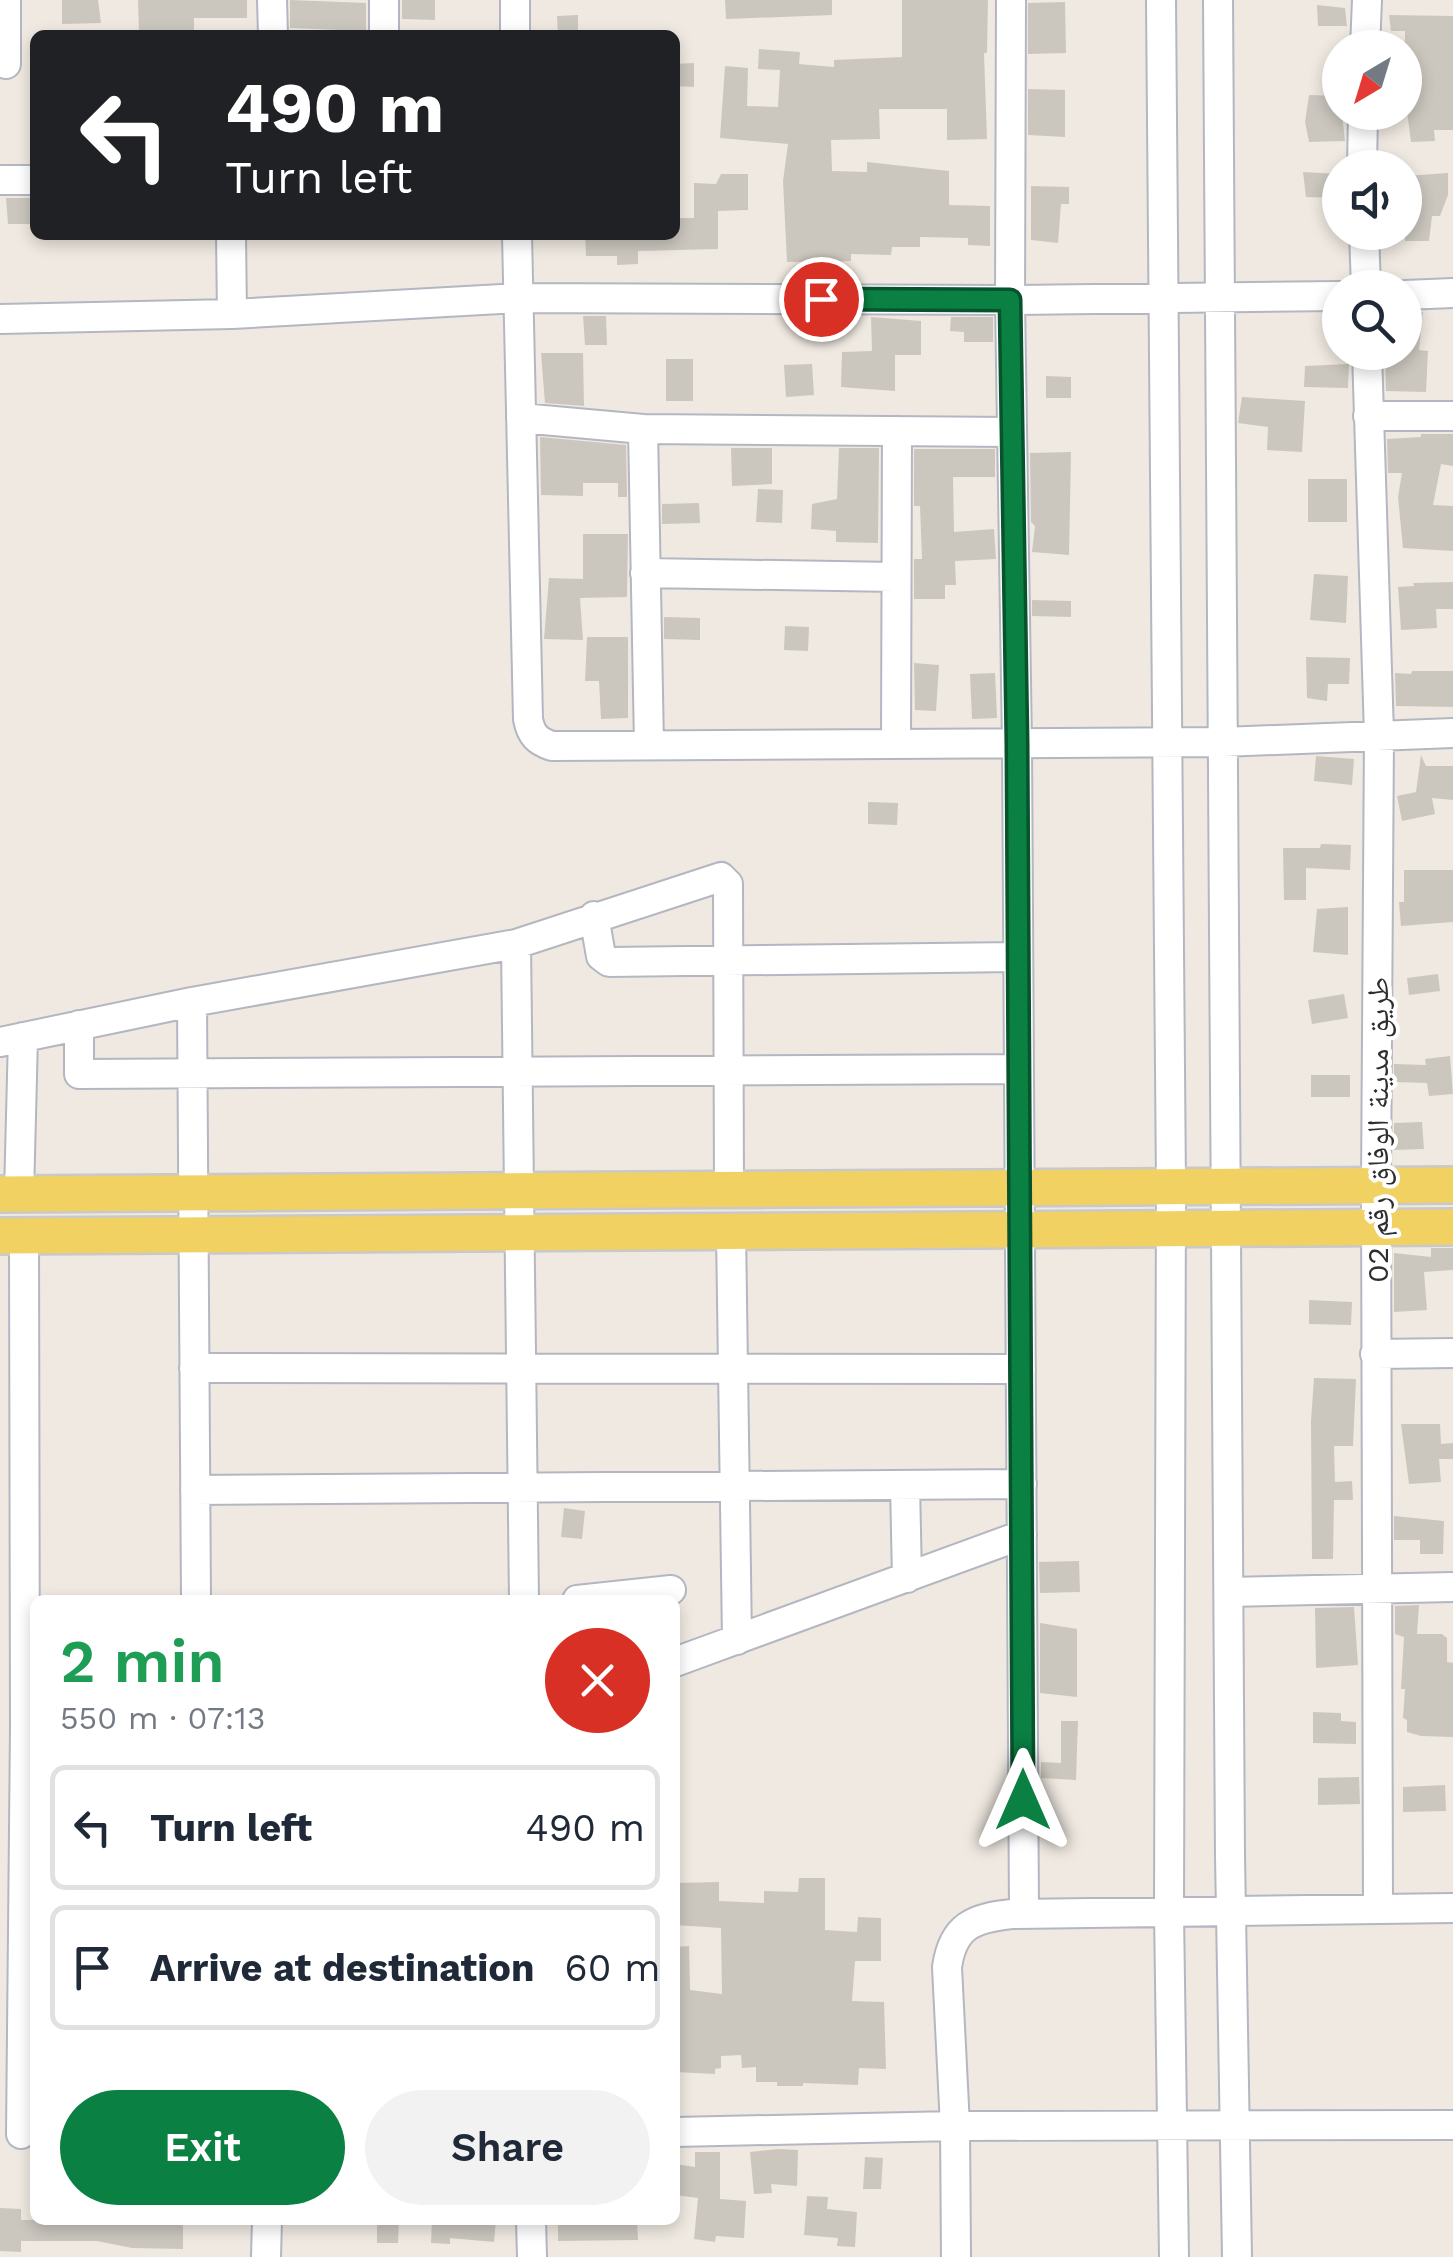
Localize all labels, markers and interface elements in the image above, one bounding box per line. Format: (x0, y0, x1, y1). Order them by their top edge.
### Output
north arrow (1322, 30, 1422, 130)
map controls (1322, 30, 1422, 370)
text: 490 m (225, 67, 444, 149)
icon: left (60, 70, 190, 200)
button: sound (1322, 150, 1422, 250)
text: Turn left (225, 151, 412, 204)
pin (779, 257, 864, 342)
button: search (1322, 270, 1422, 370)
icon: arrive (794, 272, 849, 327)
street label: طريق مدينة الوفاق رقم 02 (1360, 977, 1398, 1283)
text: 2 min (60, 1626, 225, 1697)
button: close (545, 1628, 650, 1733)
text: 550 m · 07:13 (60, 1699, 265, 1737)
position arrow (971, 1748, 1075, 1852)
icon: left (65, 1800, 120, 1855)
text: Turn left (150, 1806, 312, 1850)
text: 490 m (526, 1806, 645, 1850)
icon: arrive (65, 1940, 120, 1995)
text: Arrive at destination (150, 1946, 535, 1990)
text: 60 m (565, 1946, 660, 1990)
button: Exit (60, 2090, 345, 2205)
button: Share (365, 2090, 650, 2205)

